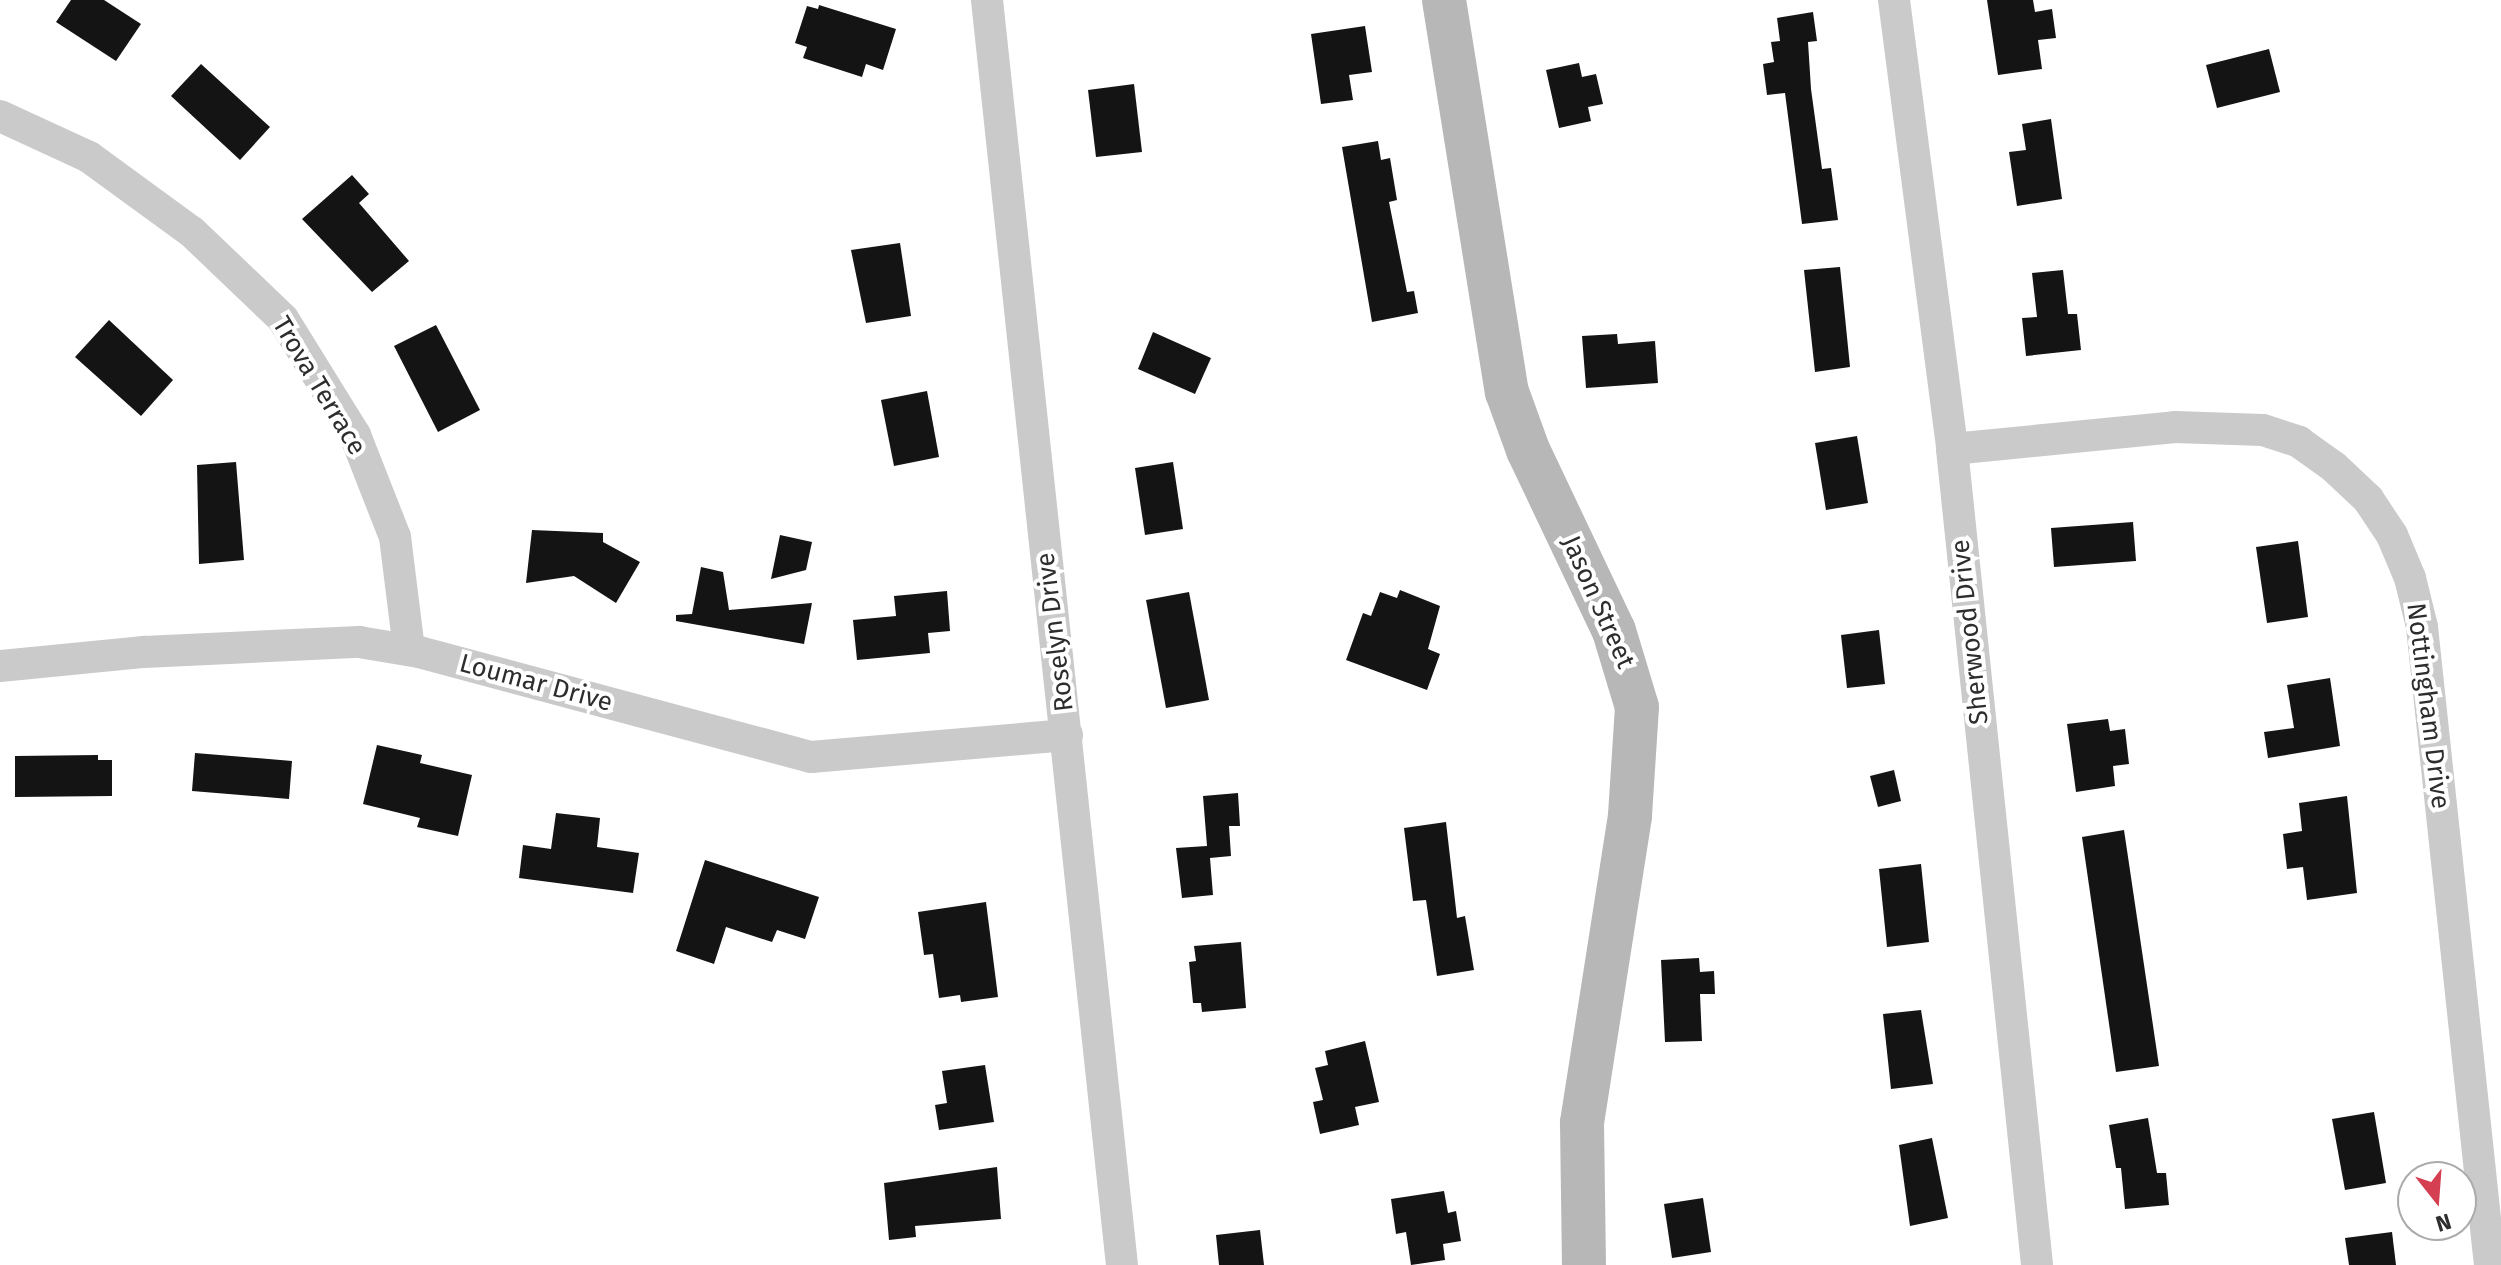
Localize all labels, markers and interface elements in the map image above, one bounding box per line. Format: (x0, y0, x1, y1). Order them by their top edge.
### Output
street label: Trova Terrace (265, 311, 373, 461)
street label: Jason Street (1555, 531, 1641, 673)
street label: Sherwood Drive (1945, 538, 1995, 726)
street label: Roselyn Drive (1030, 551, 1080, 713)
street label: Nottingham Drive (2400, 601, 2456, 811)
street label: Loumar Drive (456, 648, 616, 718)
north arrow (2397, 1161, 2477, 1241)
text: N (2433, 1207, 2455, 1238)

